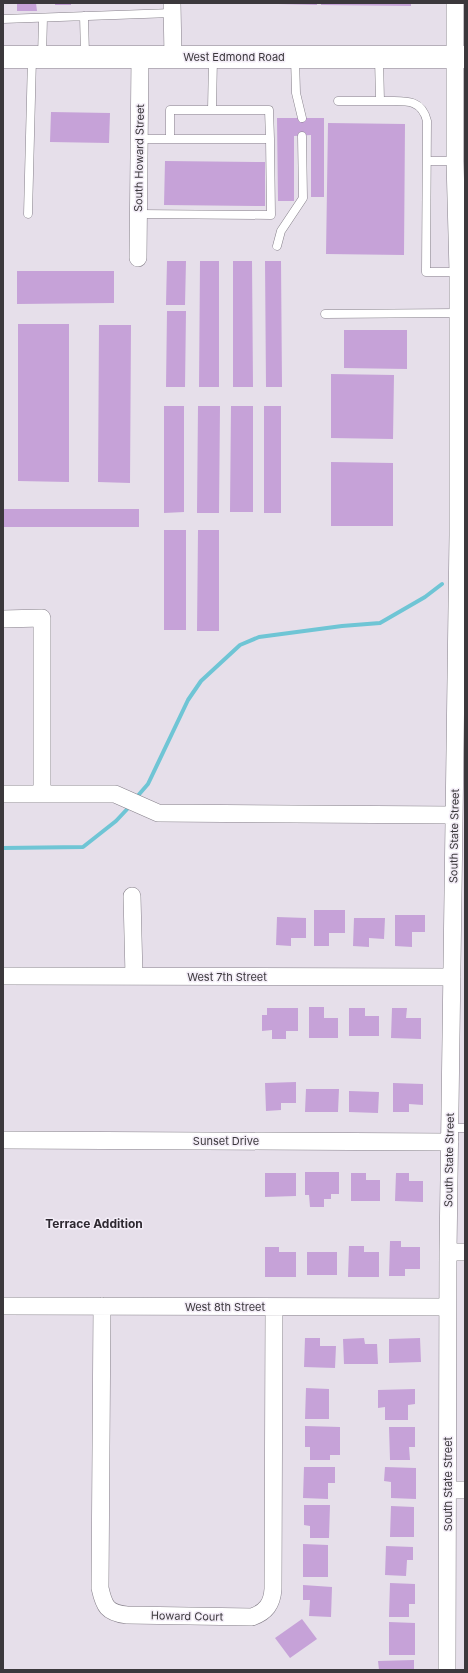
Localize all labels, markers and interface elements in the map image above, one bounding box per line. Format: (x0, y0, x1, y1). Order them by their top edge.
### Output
street label: West Edmond Road (183, 50, 285, 64)
street label: South Howard Street (131, 104, 147, 212)
street label: South State Street (446, 788, 462, 883)
street label: West 7th Street (187, 970, 267, 984)
street label: South State Street (441, 1112, 457, 1207)
street label: Sunset Drive (193, 1134, 259, 1148)
district label: Terrace Addition (45, 1216, 143, 1231)
street label: West 8th Street (185, 1300, 266, 1314)
street label: South State Street (441, 1436, 455, 1531)
street label: Howard Court (151, 1608, 224, 1624)

